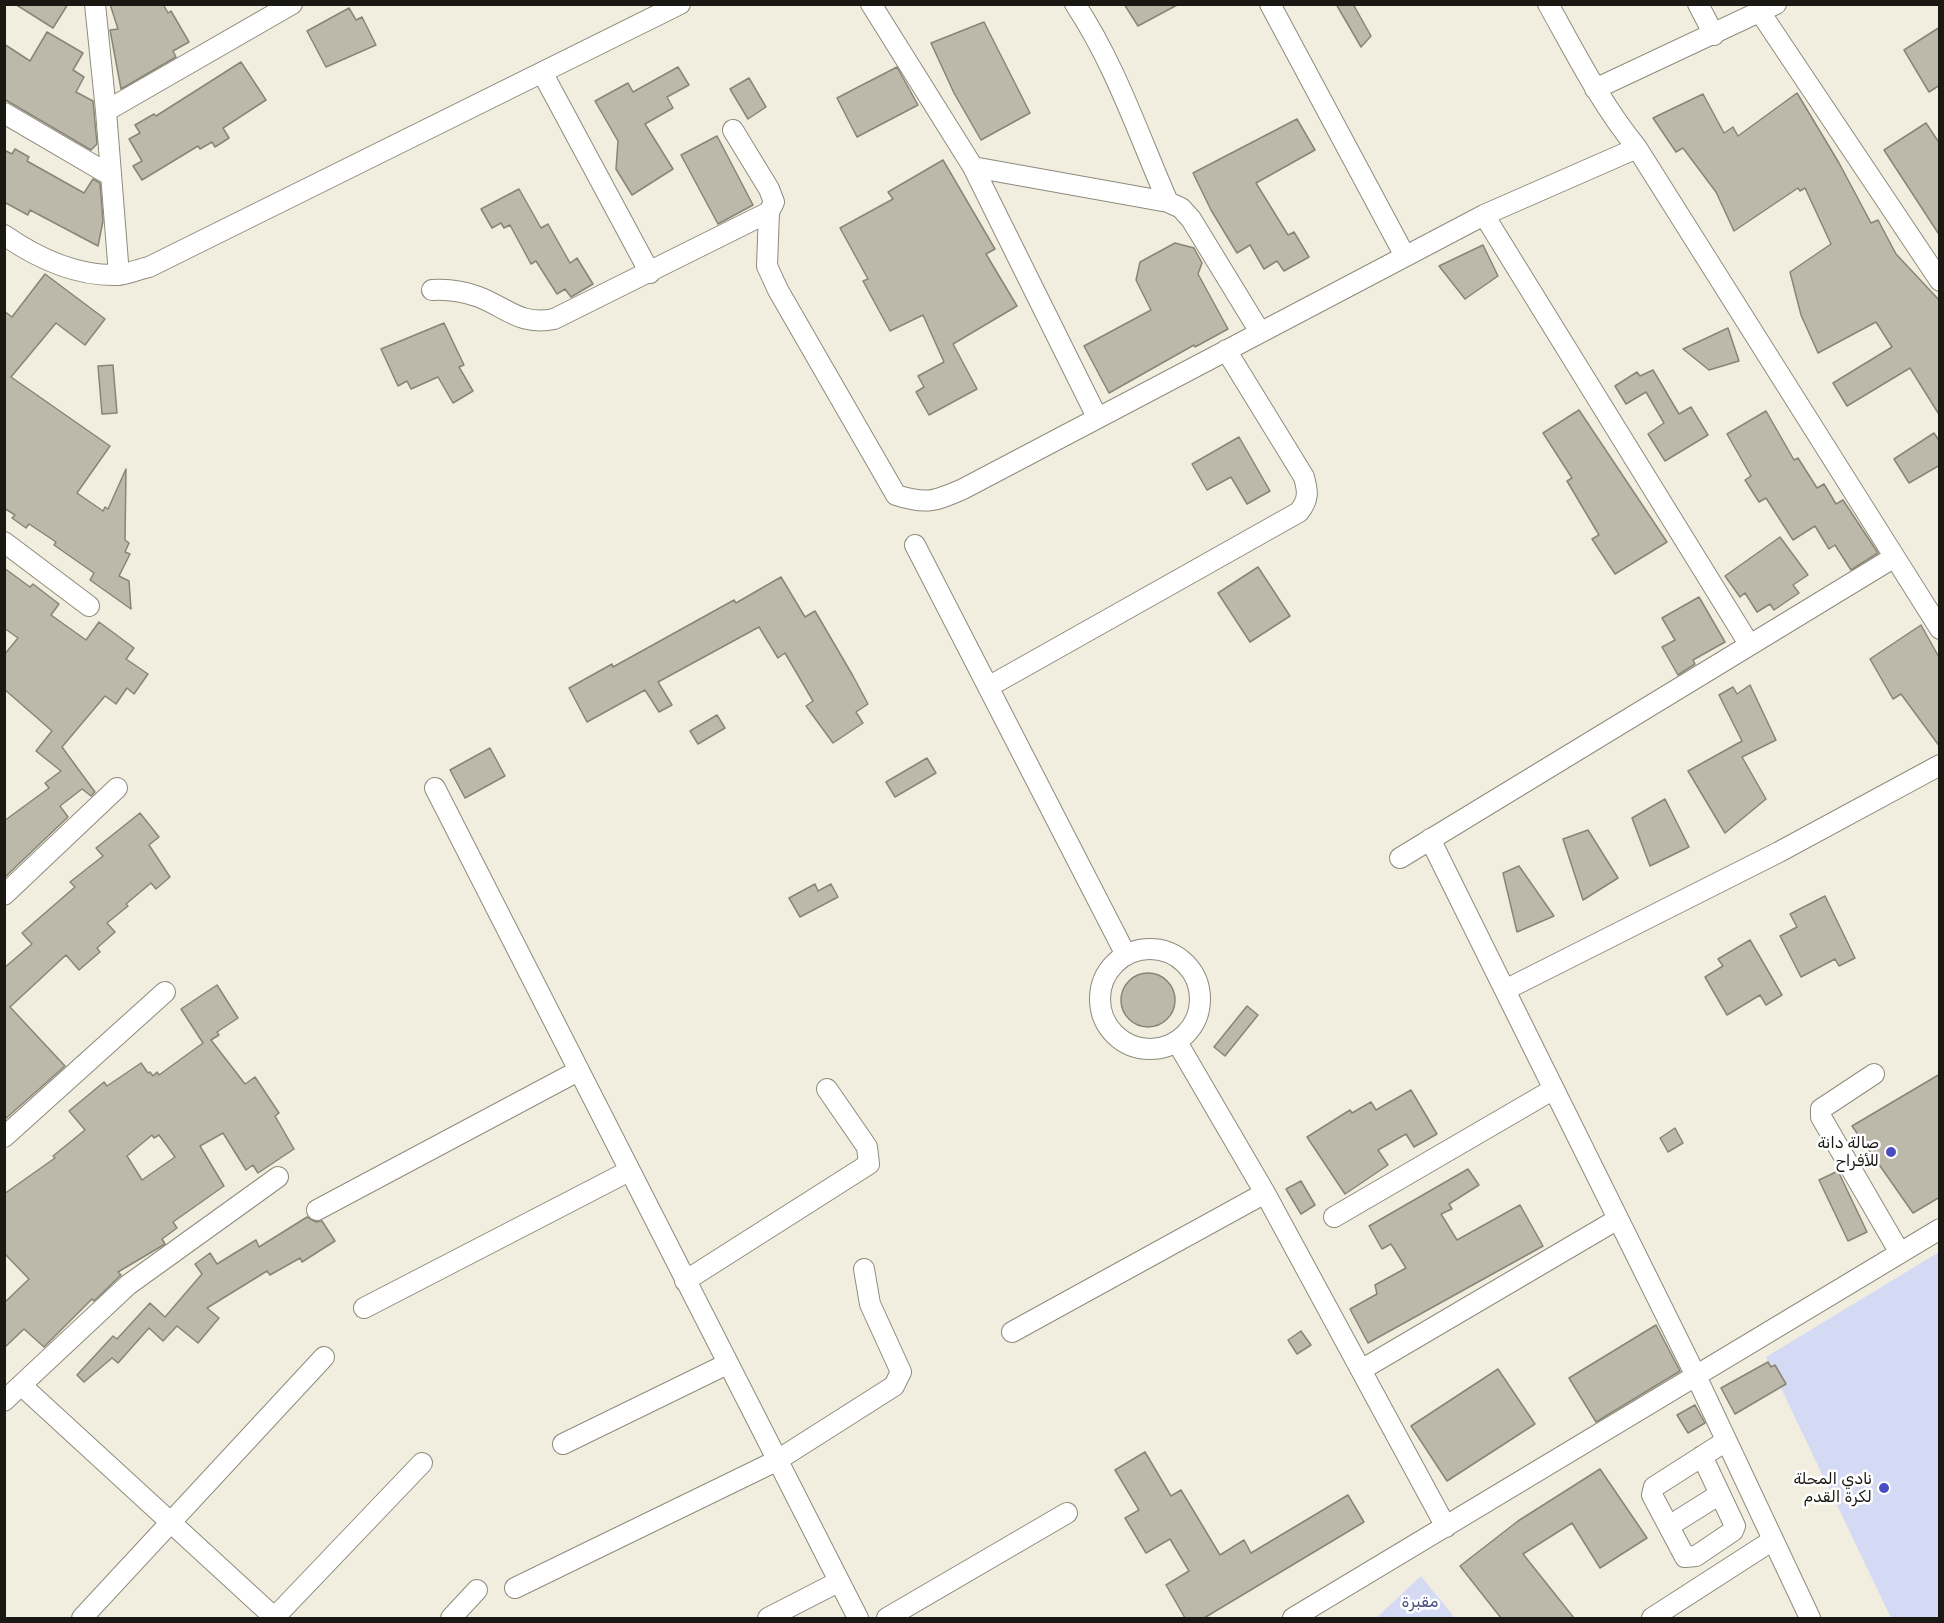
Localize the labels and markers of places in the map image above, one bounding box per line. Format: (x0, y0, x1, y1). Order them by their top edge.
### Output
place label: صالة دانة للأفراح (1817, 1133, 1879, 1171)
marker: صالة دانة للأفراح (1884, 1145, 1898, 1159)
place label: نادي المحلة لكرة القدم (1793, 1469, 1872, 1507)
marker: نادي المحلة لكرة القدم (1877, 1481, 1891, 1495)

